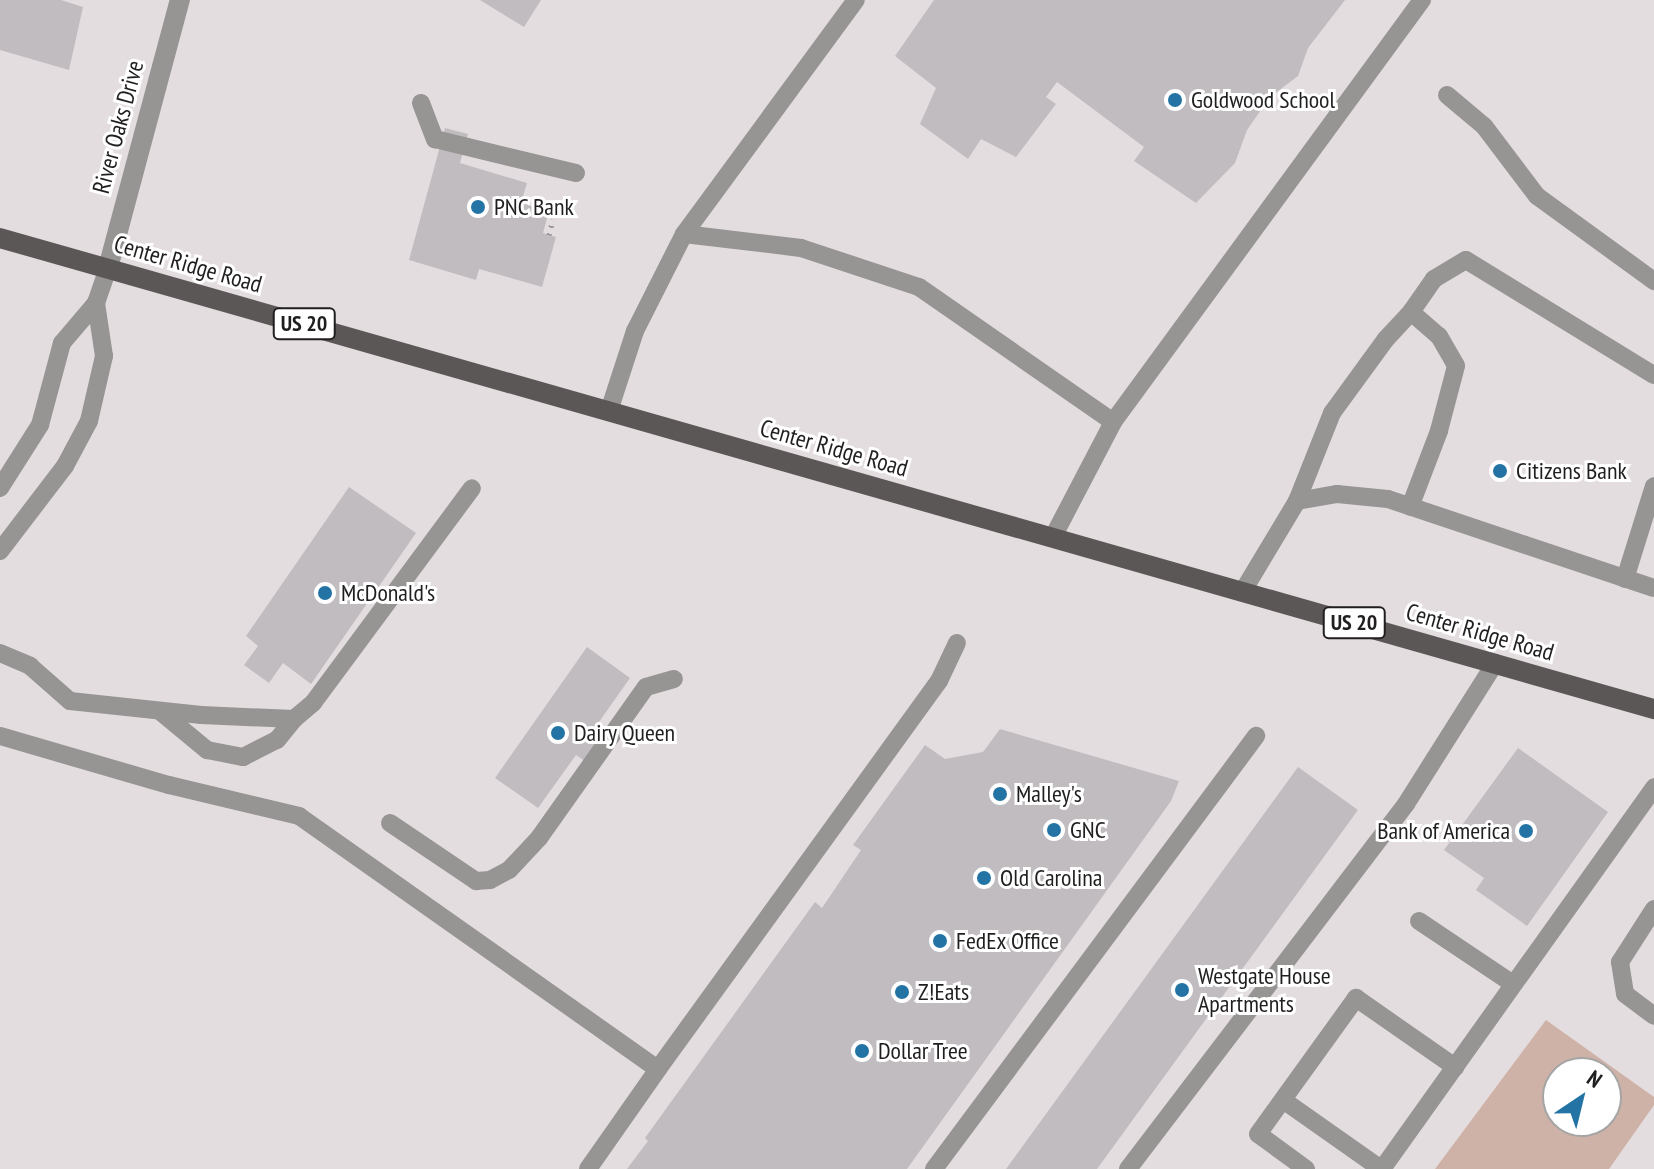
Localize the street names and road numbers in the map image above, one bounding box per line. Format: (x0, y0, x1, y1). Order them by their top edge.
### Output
street label: River Oaks Drive (86, 57, 150, 197)
street label: Center Ridge Road (111, 229, 265, 299)
road number: US 20 (272, 306, 336, 342)
street label: Center Ridge Road (757, 413, 911, 483)
street label: Center Ridge Road (1403, 597, 1557, 667)
road number: US 20 (1322, 605, 1386, 641)

